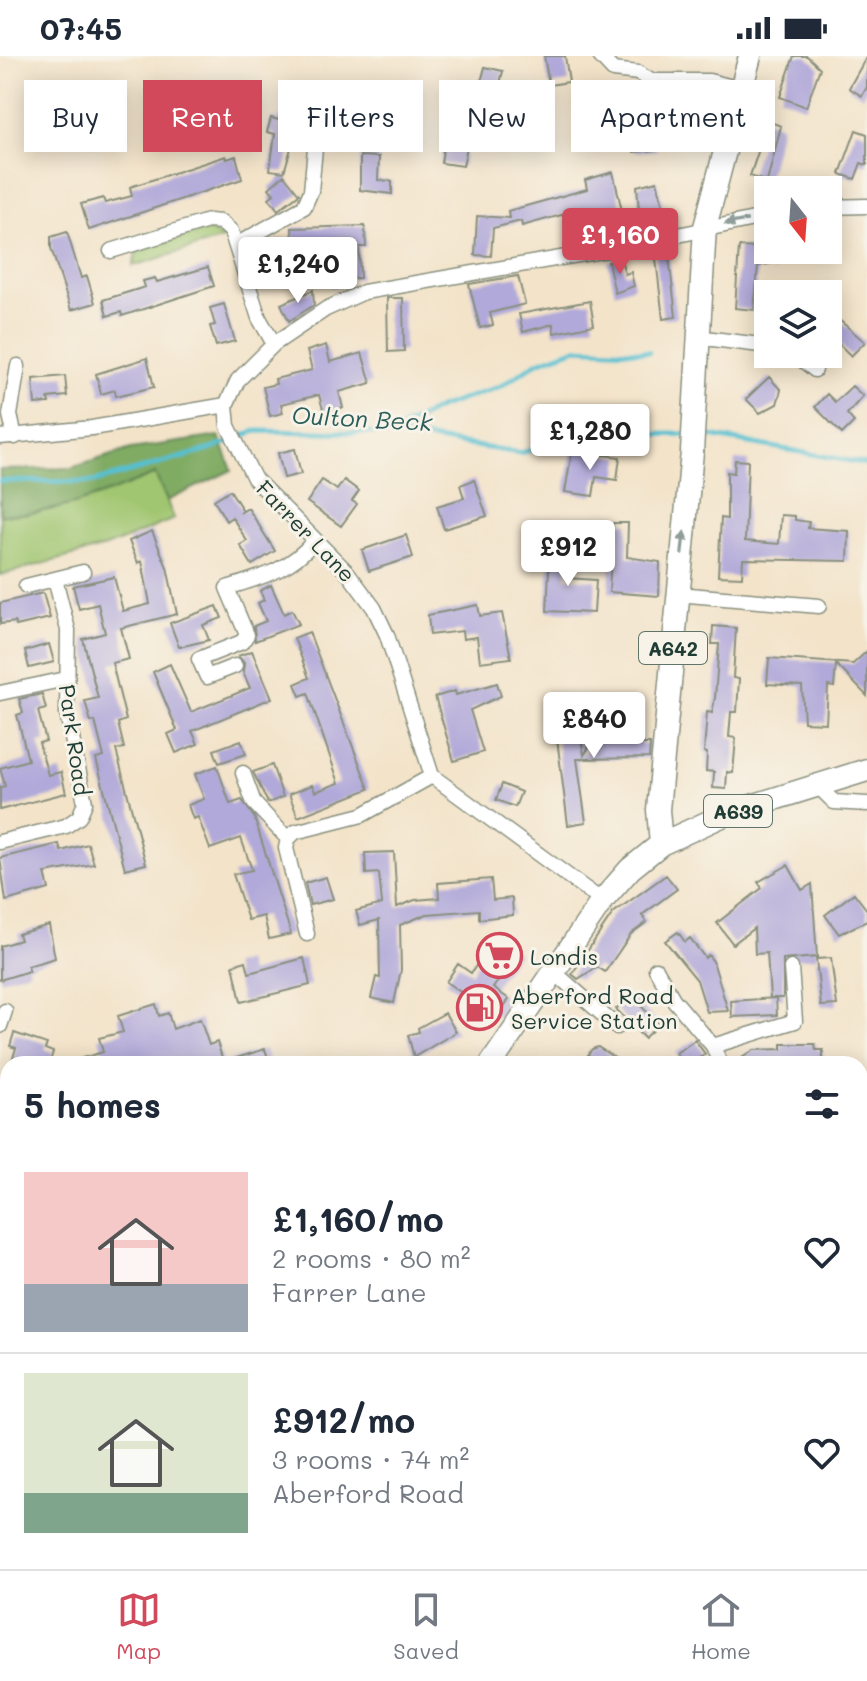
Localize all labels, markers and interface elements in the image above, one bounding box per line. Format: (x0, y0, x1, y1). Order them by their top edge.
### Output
text: 07:45 (40, 8, 122, 48)
chip: Buy (24, 80, 127, 152)
chip: Rent (143, 80, 262, 152)
chip: Filters (278, 80, 423, 152)
chip: New (439, 80, 555, 152)
chip: Apartment (571, 80, 775, 152)
north arrow (754, 176, 842, 264)
map controls (754, 176, 842, 368)
pin: £1,160 (555, 208, 685, 276)
one-way arrow (724, 216, 749, 228)
text: £1,160 (580, 217, 660, 251)
pin: £1,240 (233, 237, 363, 305)
text: £1,240 (256, 246, 340, 280)
button: layers (754, 280, 842, 368)
water label: Oulton Beck (291, 399, 434, 437)
pin: £1,280 (525, 404, 655, 472)
text: £1,280 (548, 413, 632, 447)
street label: Farrer Lane (250, 474, 362, 588)
pin: £912 (521, 520, 615, 588)
text: £912 (539, 529, 597, 563)
one-way arrow (676, 530, 689, 555)
road number: A642 (639, 632, 707, 664)
street label: Park Road (53, 683, 97, 797)
pin: £840 (547, 692, 641, 760)
text: £840 (561, 701, 627, 735)
road number: A639 (704, 795, 772, 827)
supermarket icon: Londis (475, 932, 523, 980)
place label: Londis (530, 942, 598, 971)
place label: Aberford Road Service Station (511, 981, 677, 1035)
fuel station icon: Aberford Road Service Station (456, 984, 504, 1032)
text: 5 homes (24, 1082, 161, 1127)
icon: filters (800, 1082, 844, 1126)
text: £1,160/mo (272, 1196, 444, 1241)
icon: home (88, 1204, 184, 1300)
icon: heart (800, 1230, 844, 1274)
text: 2 rooms · 80 m² (272, 1241, 471, 1275)
text: Farrer Lane (272, 1275, 427, 1309)
text: £912/mo (272, 1397, 415, 1442)
icon: home (88, 1405, 184, 1501)
icon: heart (800, 1431, 844, 1475)
text: 3 rooms · 74 m² (272, 1442, 469, 1476)
text: Aberford Road (272, 1476, 464, 1510)
tab: Map (116, 1588, 161, 1665)
tab: Saved (393, 1588, 459, 1665)
tab: Home (691, 1588, 751, 1665)

